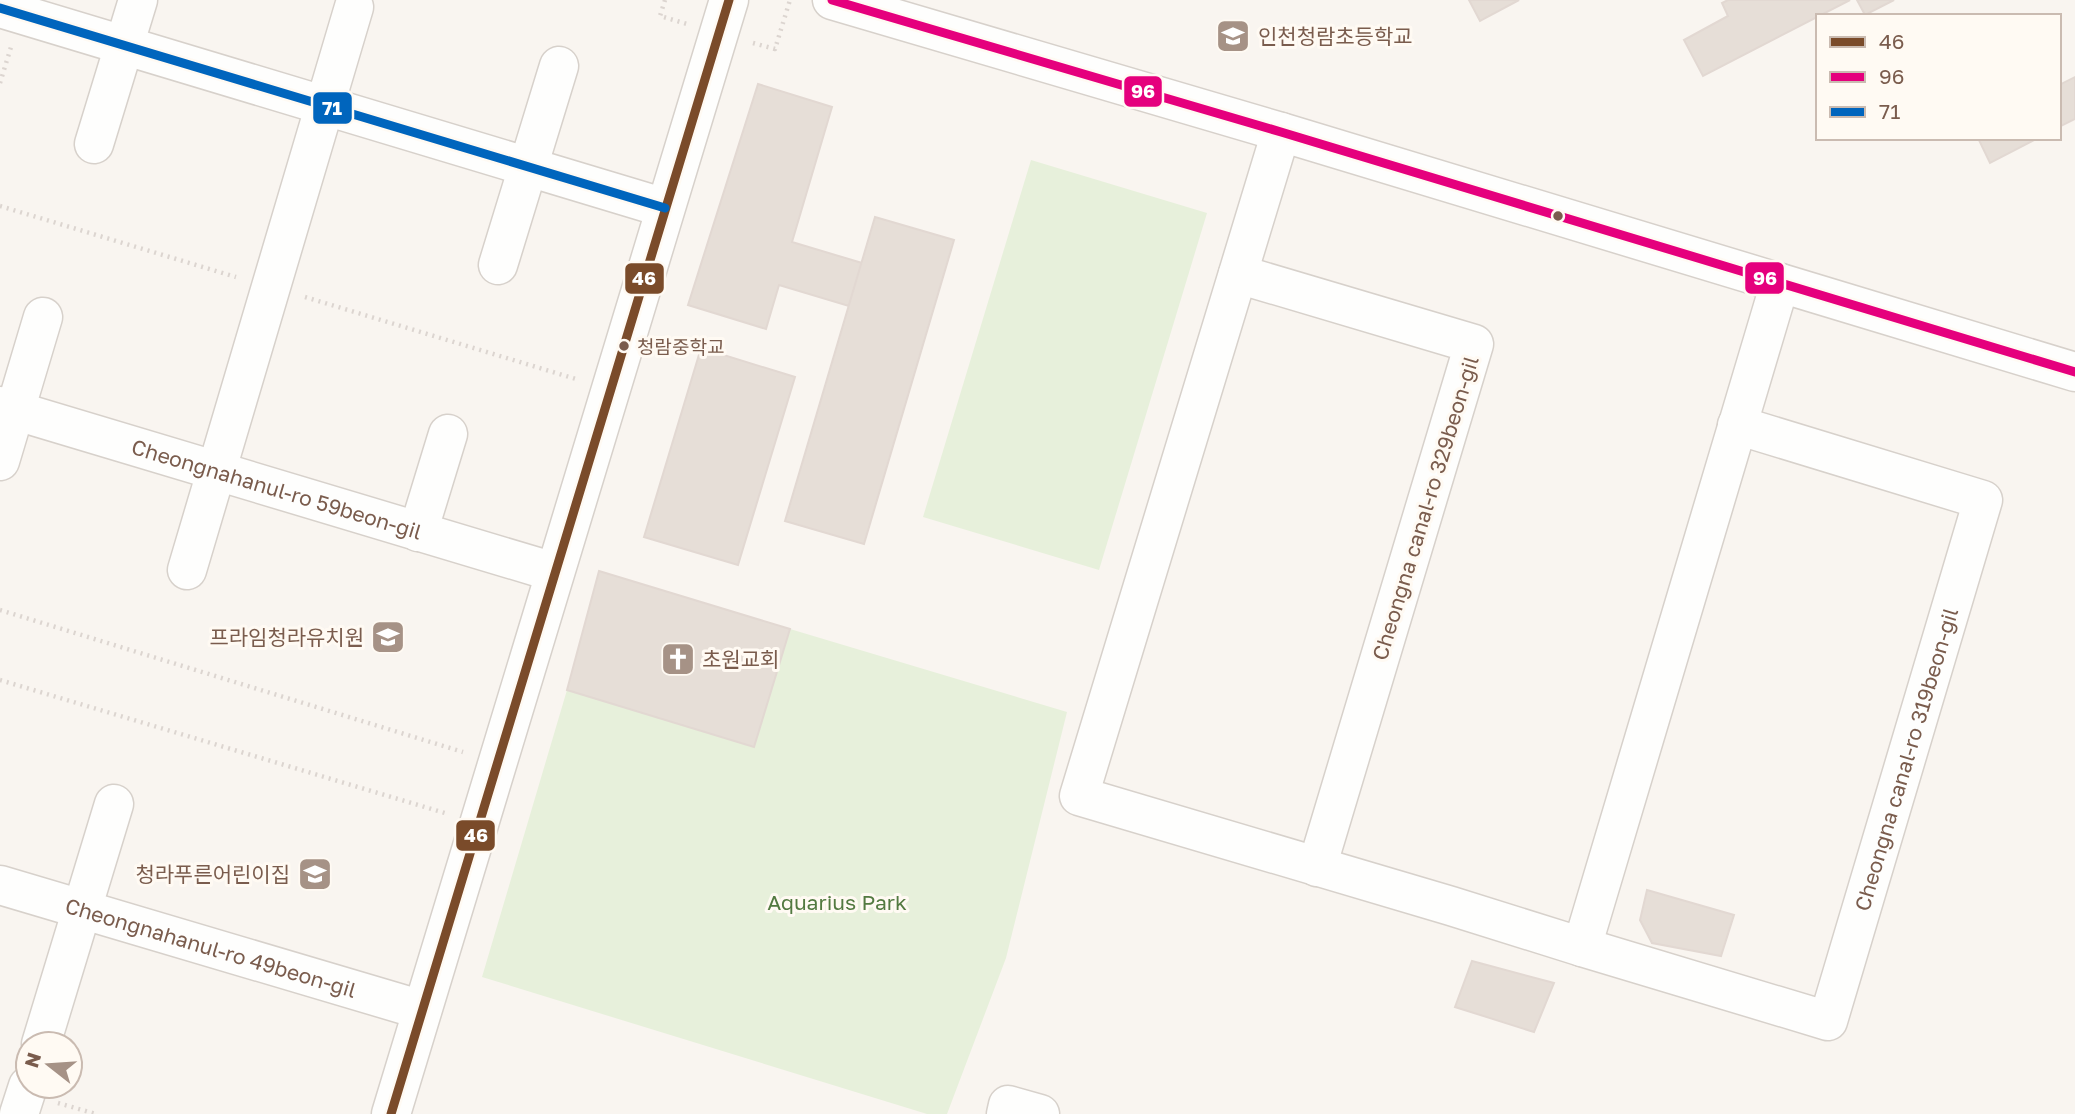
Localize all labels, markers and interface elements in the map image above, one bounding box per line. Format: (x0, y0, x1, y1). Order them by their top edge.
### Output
legend (1816, 14, 2061, 140)
school or university icon: 인천청람초등학교 (1214, 17, 1252, 55)
place label: 인천청람초등학교 (1258, 23, 1413, 49)
text: 46 (1879, 28, 1905, 54)
text: 96 (1879, 63, 1904, 89)
line badge: 96 (1123, 75, 1163, 108)
text: 96 (1131, 79, 1155, 102)
line badge: 71 (312, 91, 353, 125)
text: 71 (322, 96, 342, 119)
text: 71 (1879, 98, 1900, 124)
unlabelled marker (1551, 209, 1565, 223)
line badge: 96 (1744, 261, 1785, 295)
line badge: 46 (624, 262, 665, 295)
text: 46 (632, 266, 656, 289)
text: 96 (1753, 266, 1777, 289)
place label: 청람중학교 (637, 335, 724, 358)
marker: 청람중학교 (617, 339, 631, 353)
street label: Cheongna canal-ro 329beon-gil (1366, 353, 1484, 663)
street label: Cheongnahanul-ro 59beon-gil (129, 433, 425, 545)
street label: Cheongna canal-ro 319beon-gil (1849, 605, 1963, 914)
school or university icon: 프라임청라유치원 (369, 618, 407, 656)
place label: 프라임청라유치원 (209, 624, 364, 650)
church icon: 초원교회 (659, 640, 697, 678)
place label: 초원교회 (702, 646, 779, 672)
line badge: 46 (455, 819, 496, 852)
text: 46 (464, 823, 488, 846)
school or university icon: 청라푸른어린이집 (296, 855, 334, 893)
place label: 청라푸른어린이집 (135, 861, 290, 887)
park label: Aquarius Park (767, 889, 907, 915)
street label: Cheongnahanul-ro 49beon-gil (62, 892, 360, 1003)
north arrow (14, 1030, 84, 1100)
text: N (19, 1050, 45, 1070)

